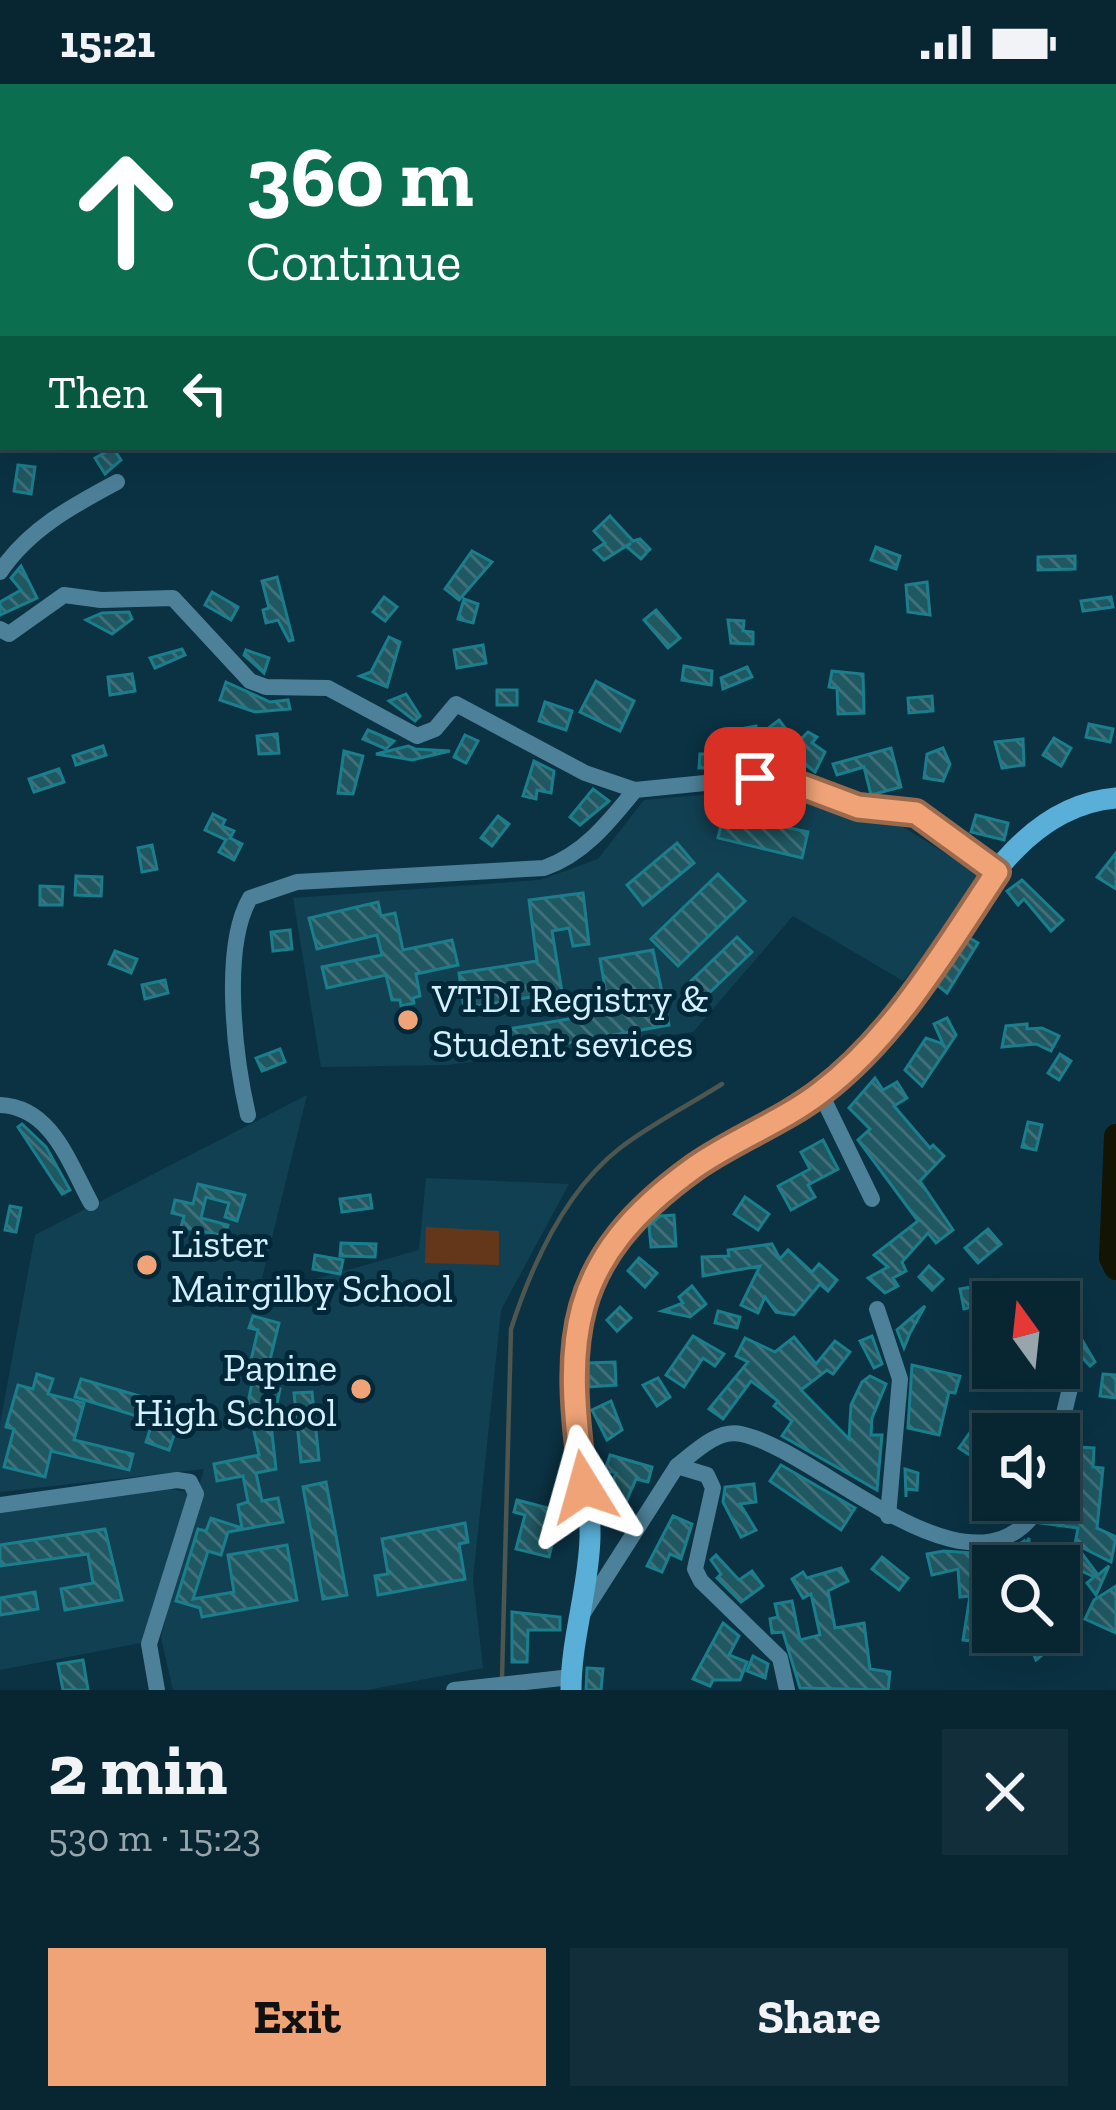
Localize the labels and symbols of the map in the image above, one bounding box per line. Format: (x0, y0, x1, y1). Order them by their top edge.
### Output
pin (704, 727, 806, 829)
place label: VTDI Registry & Student sevices (431, 975, 708, 1067)
marker: VTDI Registry & Student sevices (395, 1007, 421, 1033)
place label: Lister Mairgilby School (171, 1220, 453, 1312)
marker: Lister Mairgilby School (134, 1252, 160, 1278)
north arrow (972, 1281, 1080, 1389)
place label: Papine High School (134, 1344, 337, 1436)
marker: Papine High School (348, 1376, 374, 1402)
position arrow (521, 1424, 647, 1550)

